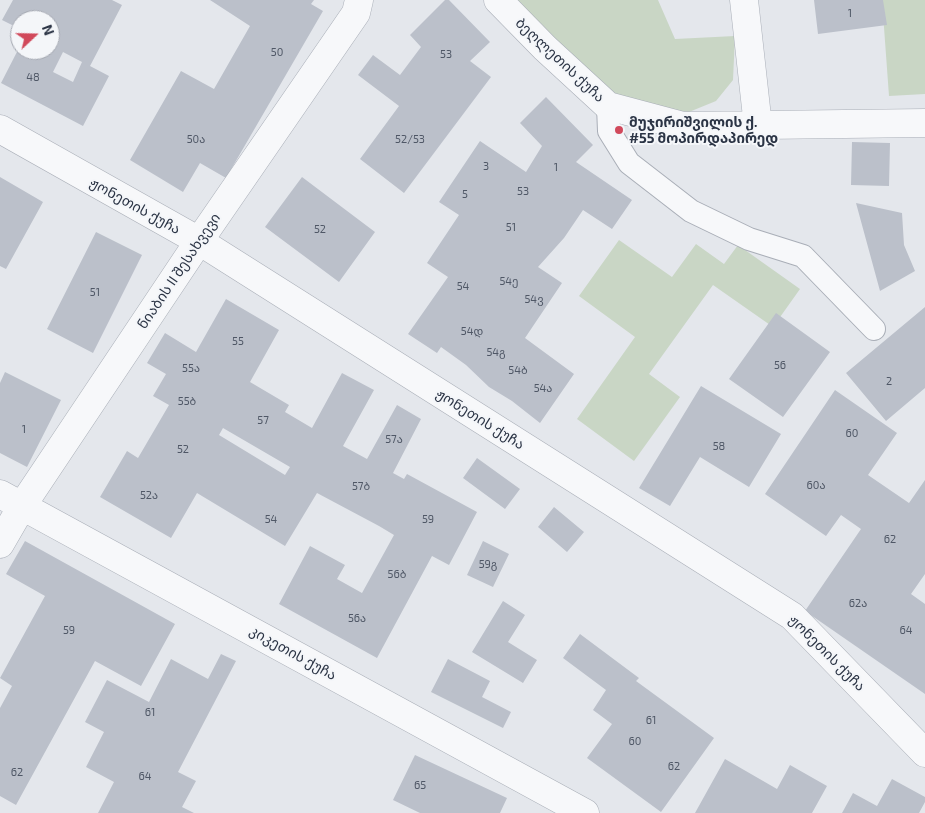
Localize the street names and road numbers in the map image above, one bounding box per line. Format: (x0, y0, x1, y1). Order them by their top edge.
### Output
street label: ბეღლეთის ქუჩა (512, 14, 608, 106)
street label: ჟონეთის ქუჩა (87, 174, 183, 238)
street label: ნიაბის II შესახვევი (134, 210, 224, 332)
street label: ჟონეთის ქუჩა (433, 385, 527, 453)
street label: ჟონეთის ქუჩა (785, 611, 869, 695)
street label: კიკეთის ქუჩა (247, 622, 339, 684)

